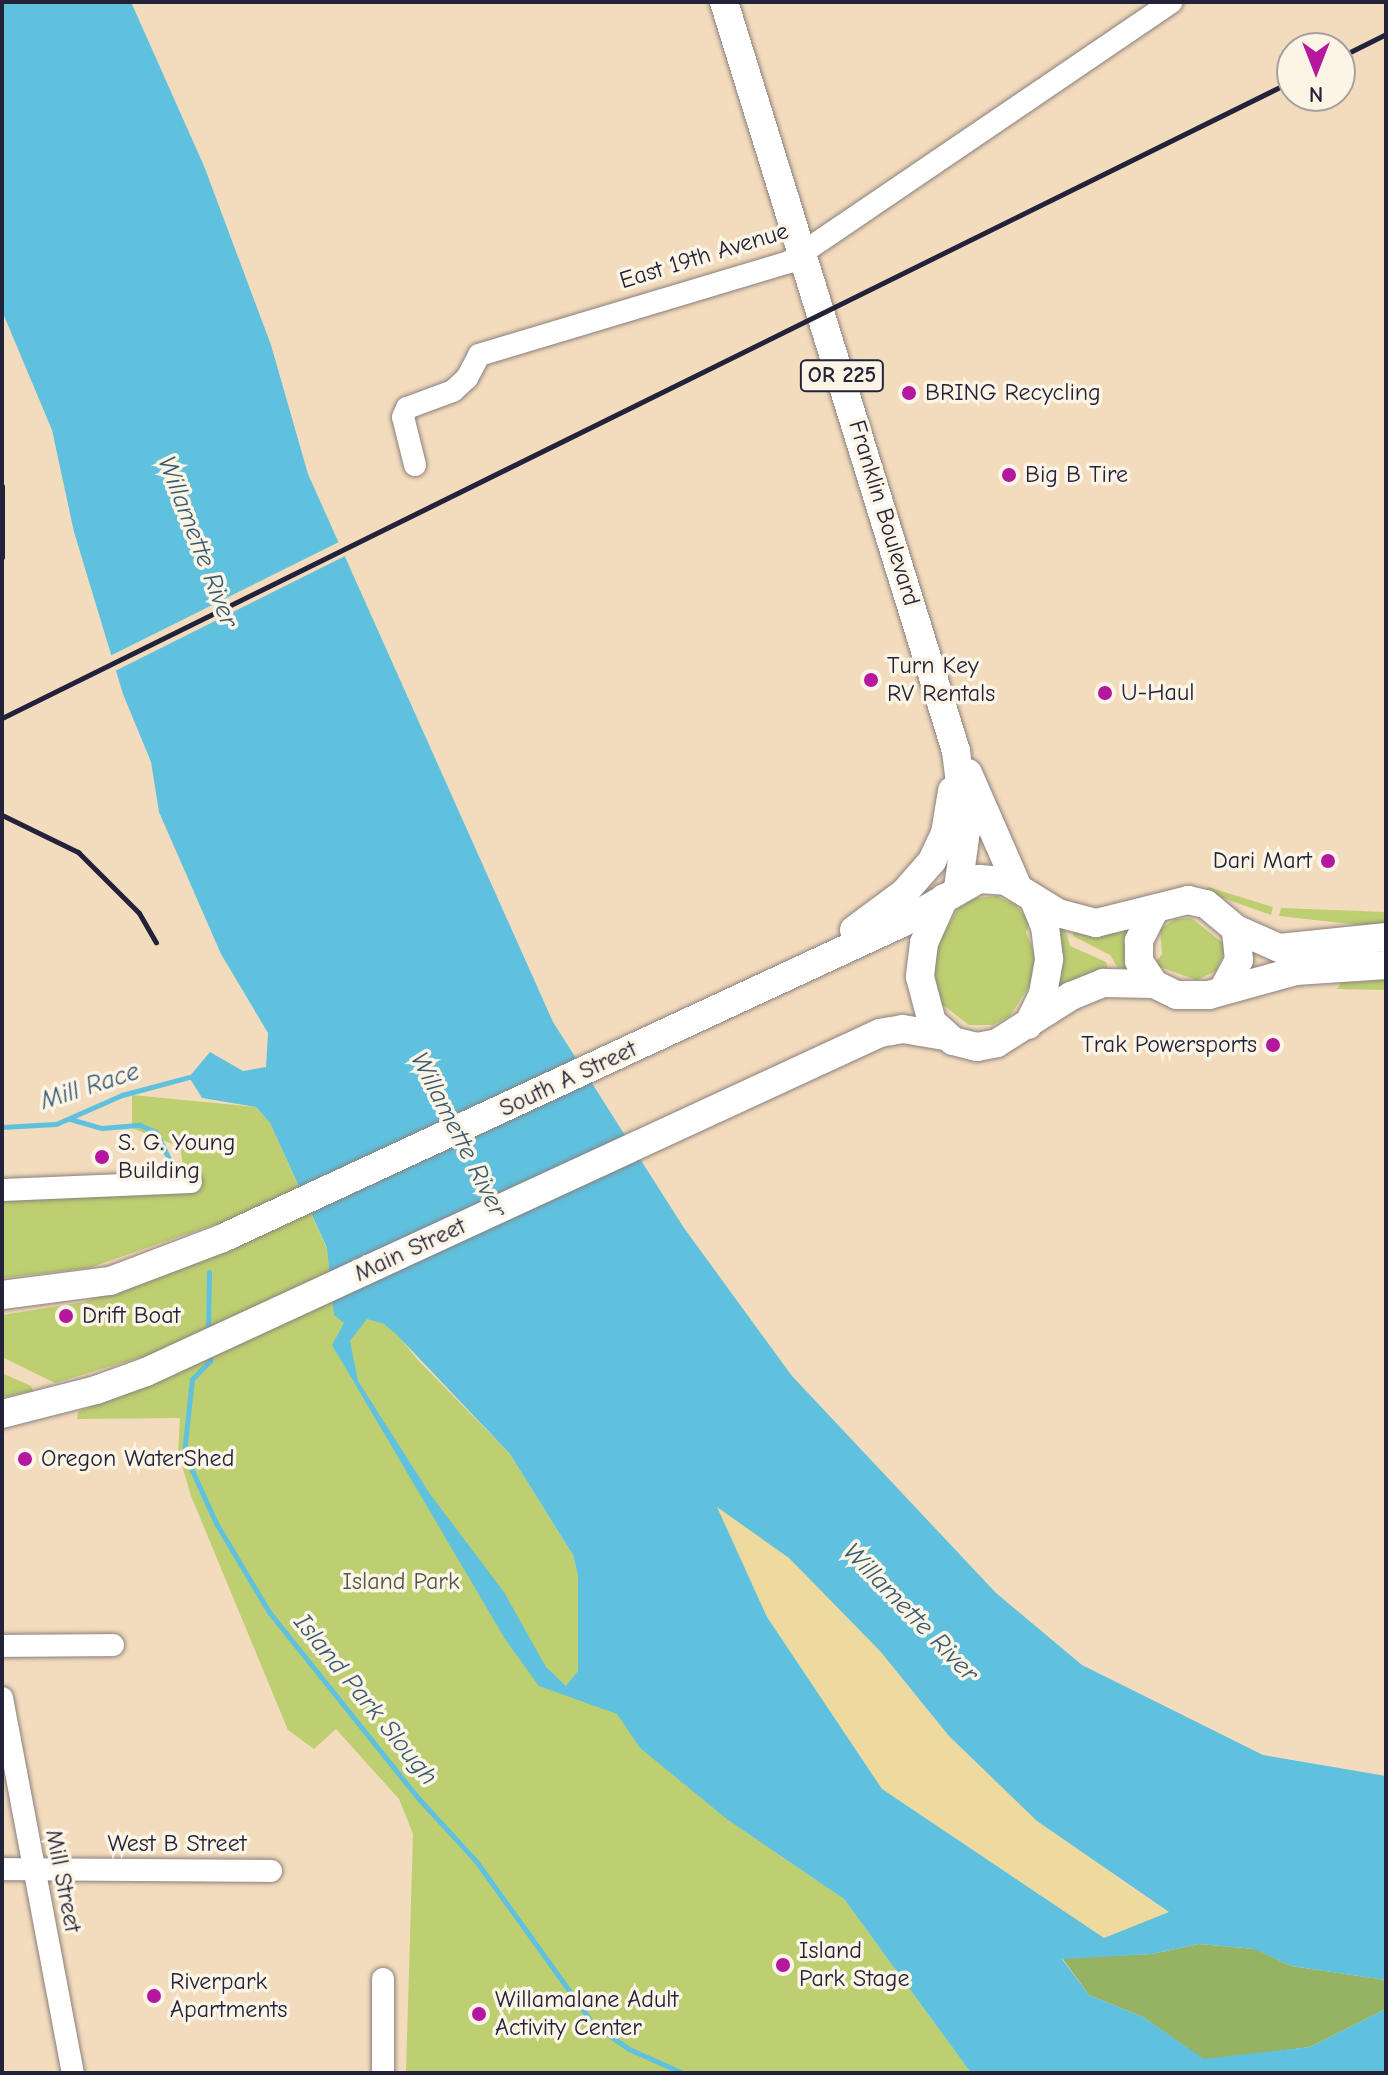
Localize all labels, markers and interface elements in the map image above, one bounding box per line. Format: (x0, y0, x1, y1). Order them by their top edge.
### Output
north arrow (1276, 32, 1356, 112)
text: N (1309, 81, 1323, 107)
street label: East 19th Avenue (616, 217, 792, 295)
road number: OR 225 (798, 358, 886, 394)
place label: BRING Recycling (925, 379, 1101, 407)
marker: BRING Recycling (900, 384, 918, 402)
street label: Franklin Boulevard (842, 417, 926, 609)
water label: Willamette River (150, 452, 244, 632)
place label: Big B Tire (1025, 461, 1128, 489)
marker: Big B Tire (1000, 466, 1018, 484)
place label: Turn Key RV Rentals (887, 652, 995, 708)
marker: Turn Key RV Rentals (862, 671, 880, 689)
place label: U-Haul (1121, 679, 1194, 707)
marker: U-Haul (1096, 684, 1114, 702)
place label: Dari Mart (1213, 847, 1312, 875)
marker: Dari Mart (1319, 852, 1337, 870)
place label: Trak Powersports (1081, 1031, 1257, 1059)
street label: South A Street (495, 1035, 641, 1123)
marker: Trak Powersports (1264, 1036, 1282, 1054)
water label: Willamette River (403, 1047, 513, 1223)
water label: Mill Race (37, 1056, 143, 1118)
place label: S. G. Young Building (118, 1129, 236, 1185)
marker: S. G. Young Building (93, 1148, 111, 1166)
street label: Main Street (350, 1212, 470, 1288)
place label: Drift Boat (82, 1302, 180, 1330)
marker: Drift Boat (57, 1307, 75, 1325)
place label: Oregon WaterShed (41, 1445, 234, 1473)
marker: Oregon WaterShed (16, 1450, 34, 1468)
water label: Willamette River (836, 1537, 984, 1689)
park label: Island Park (343, 1568, 459, 1596)
water label: Island Park Slough (286, 1608, 444, 1792)
street label: Mill Street (39, 1827, 87, 1935)
street label: West B Street (107, 1830, 247, 1858)
place label: Island Park Stage (799, 1937, 910, 1993)
marker: Island Park Stage (774, 1956, 792, 1974)
place label: Riverpark Apartments (170, 1968, 287, 2024)
place label: Willamalane Adult Activity Center (495, 1986, 678, 2042)
marker: Riverpark Apartments (145, 1987, 163, 2005)
marker: Willamalane Adult Activity Center (470, 2005, 488, 2023)

